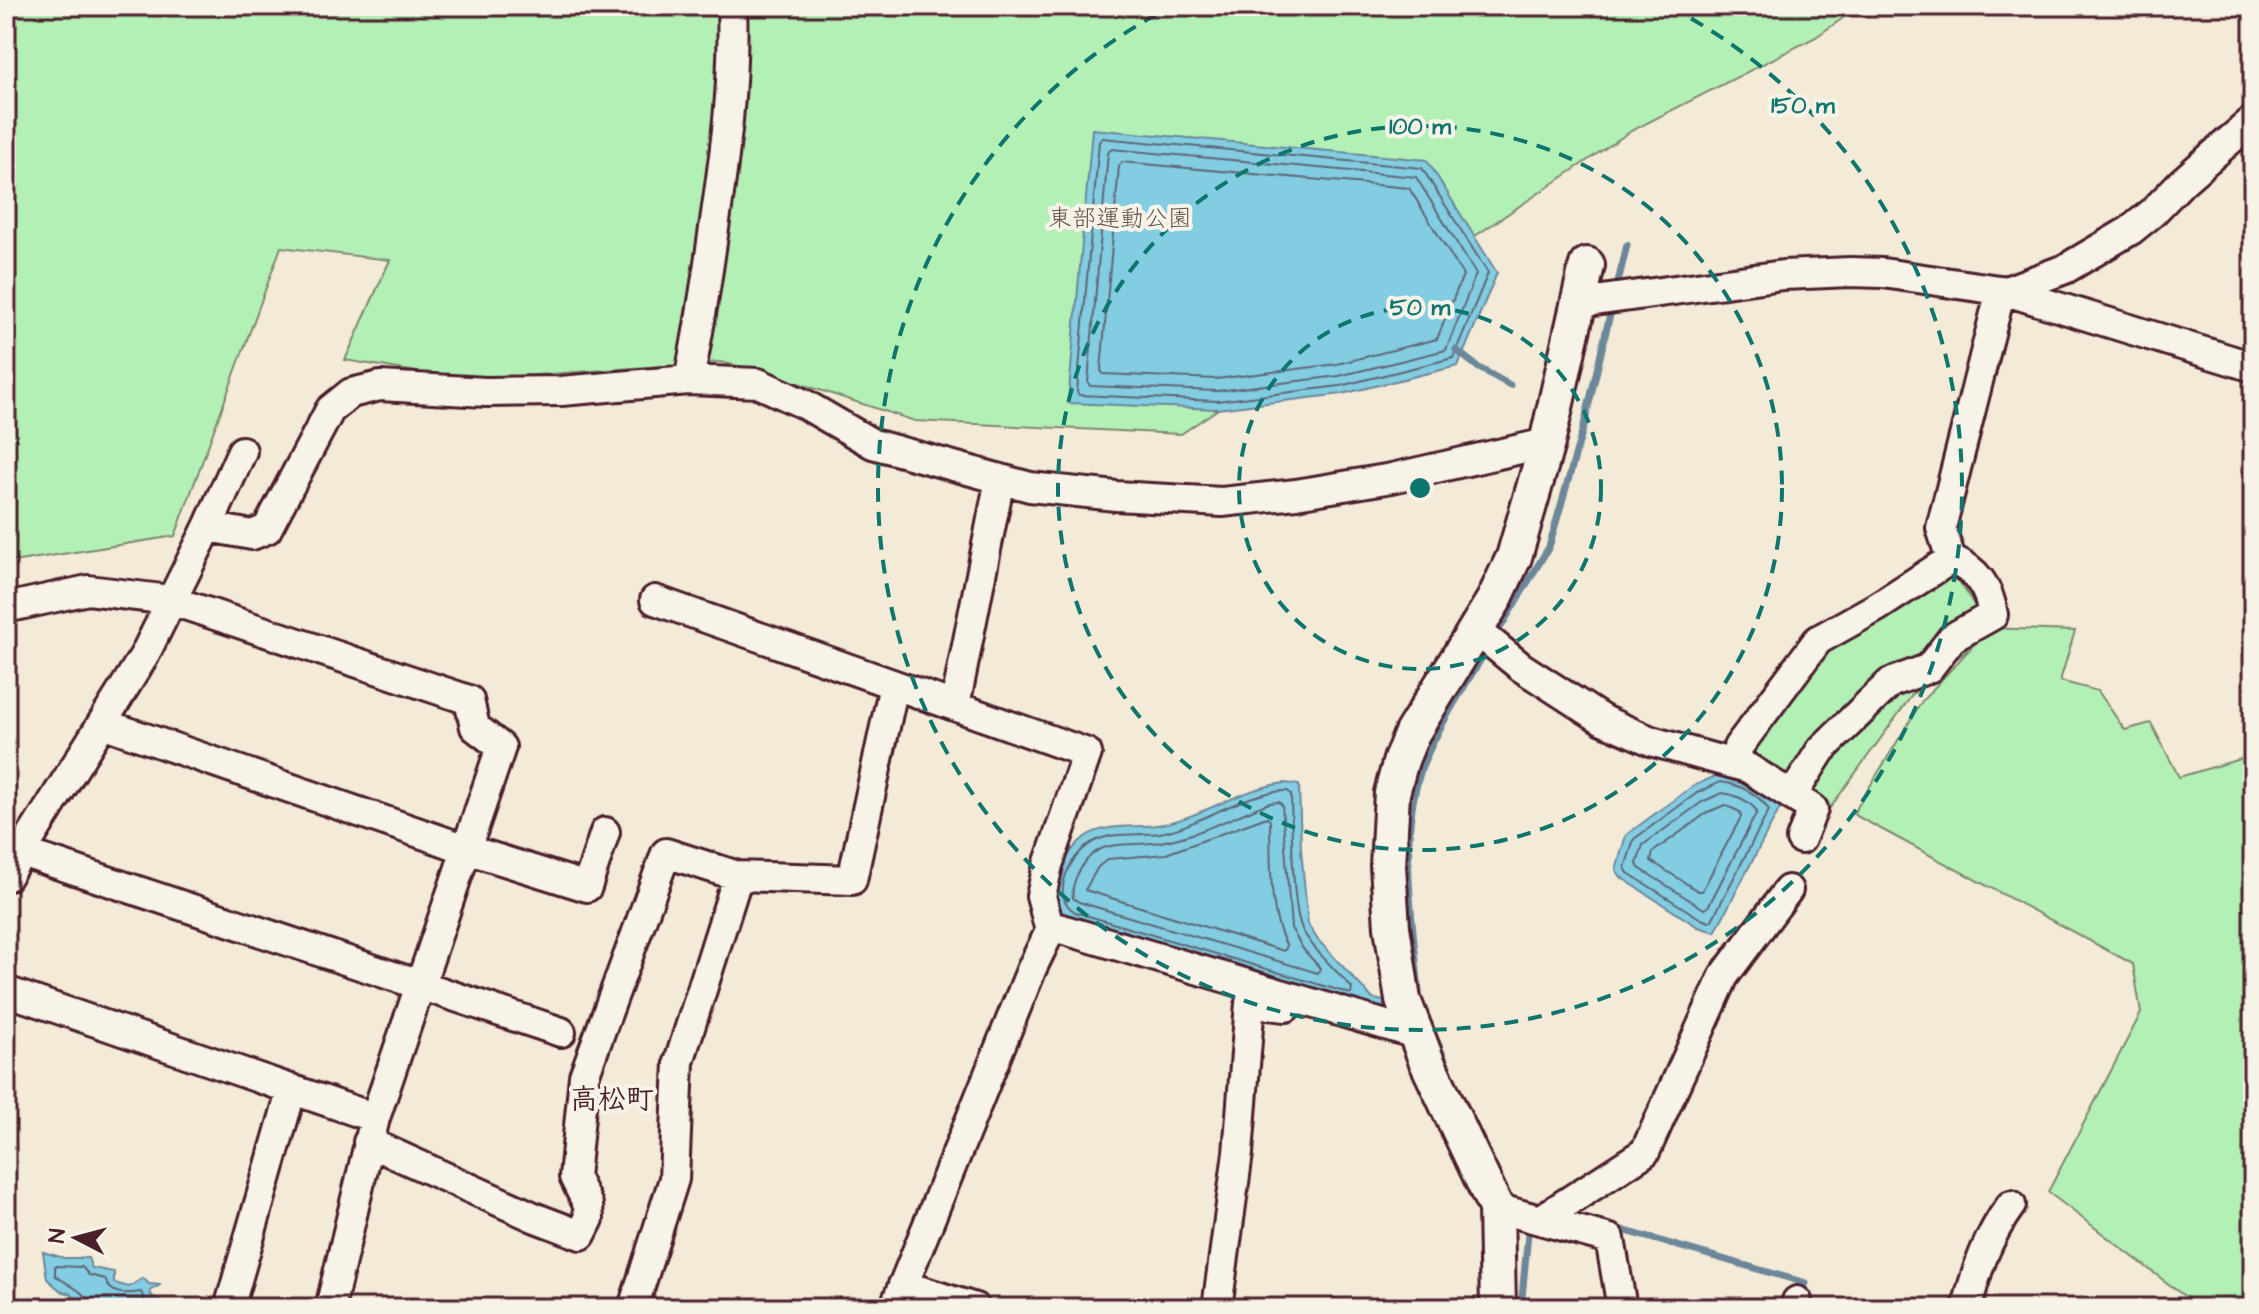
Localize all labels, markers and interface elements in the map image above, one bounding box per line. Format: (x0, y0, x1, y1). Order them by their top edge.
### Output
text: 150 m (1771, 89, 1835, 123)
text: 100 m (1389, 110, 1451, 144)
park label: 東部運動公園 (1048, 202, 1192, 236)
text: 50 m (1390, 291, 1451, 325)
centre of rings (1406, 474, 1434, 502)
district label: 高松町 (570, 1080, 654, 1119)
north arrow (36, 1198, 116, 1278)
text: N (41, 1227, 74, 1245)

